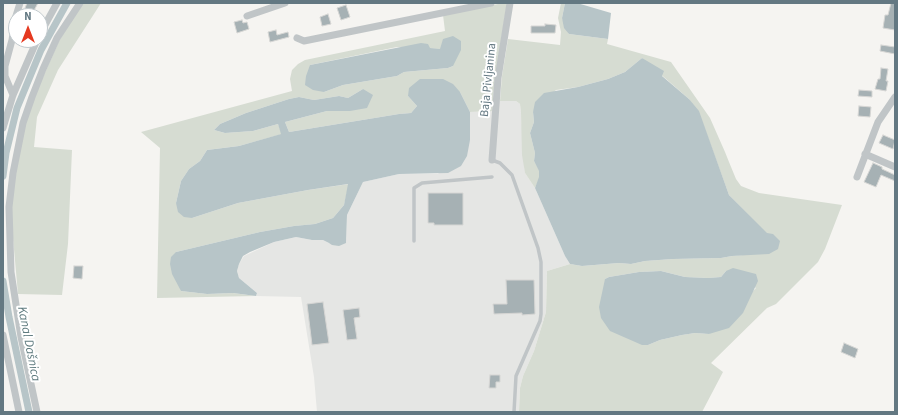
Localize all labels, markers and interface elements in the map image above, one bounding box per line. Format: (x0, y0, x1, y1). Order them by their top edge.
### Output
north arrow (8, 8, 48, 48)
text: N (24, 9, 32, 24)
street label: Baja Pivljanina (478, 42, 500, 118)
water label: Kanal Dašnica (13, 305, 43, 383)

